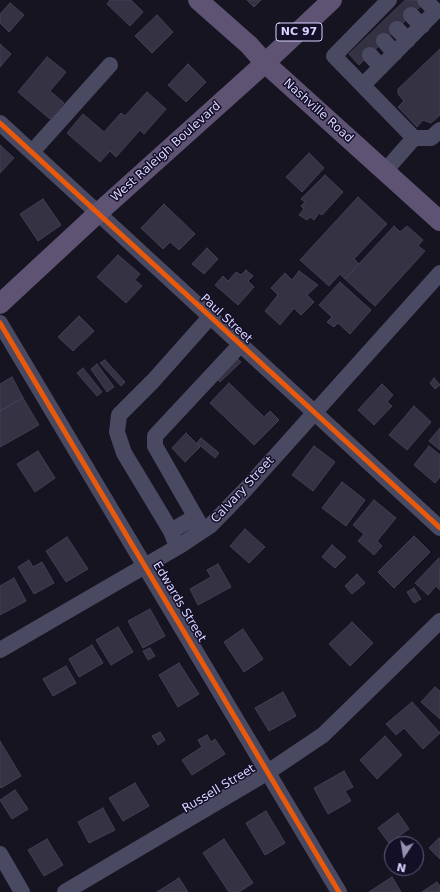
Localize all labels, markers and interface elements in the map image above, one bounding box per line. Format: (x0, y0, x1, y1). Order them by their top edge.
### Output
road number: NC 97 (276, 23, 322, 41)
street label: Nashville Road (280, 76, 356, 146)
street label: West Raleigh Boulevard (108, 99, 224, 205)
street label: Paul Street (197, 291, 255, 347)
street label: Calvary Street (208, 454, 278, 526)
street label: Edwards Street (149, 559, 209, 645)
street label: Russell Street (180, 762, 258, 816)
north arrow (384, 836, 424, 876)
text: N (396, 860, 407, 875)

